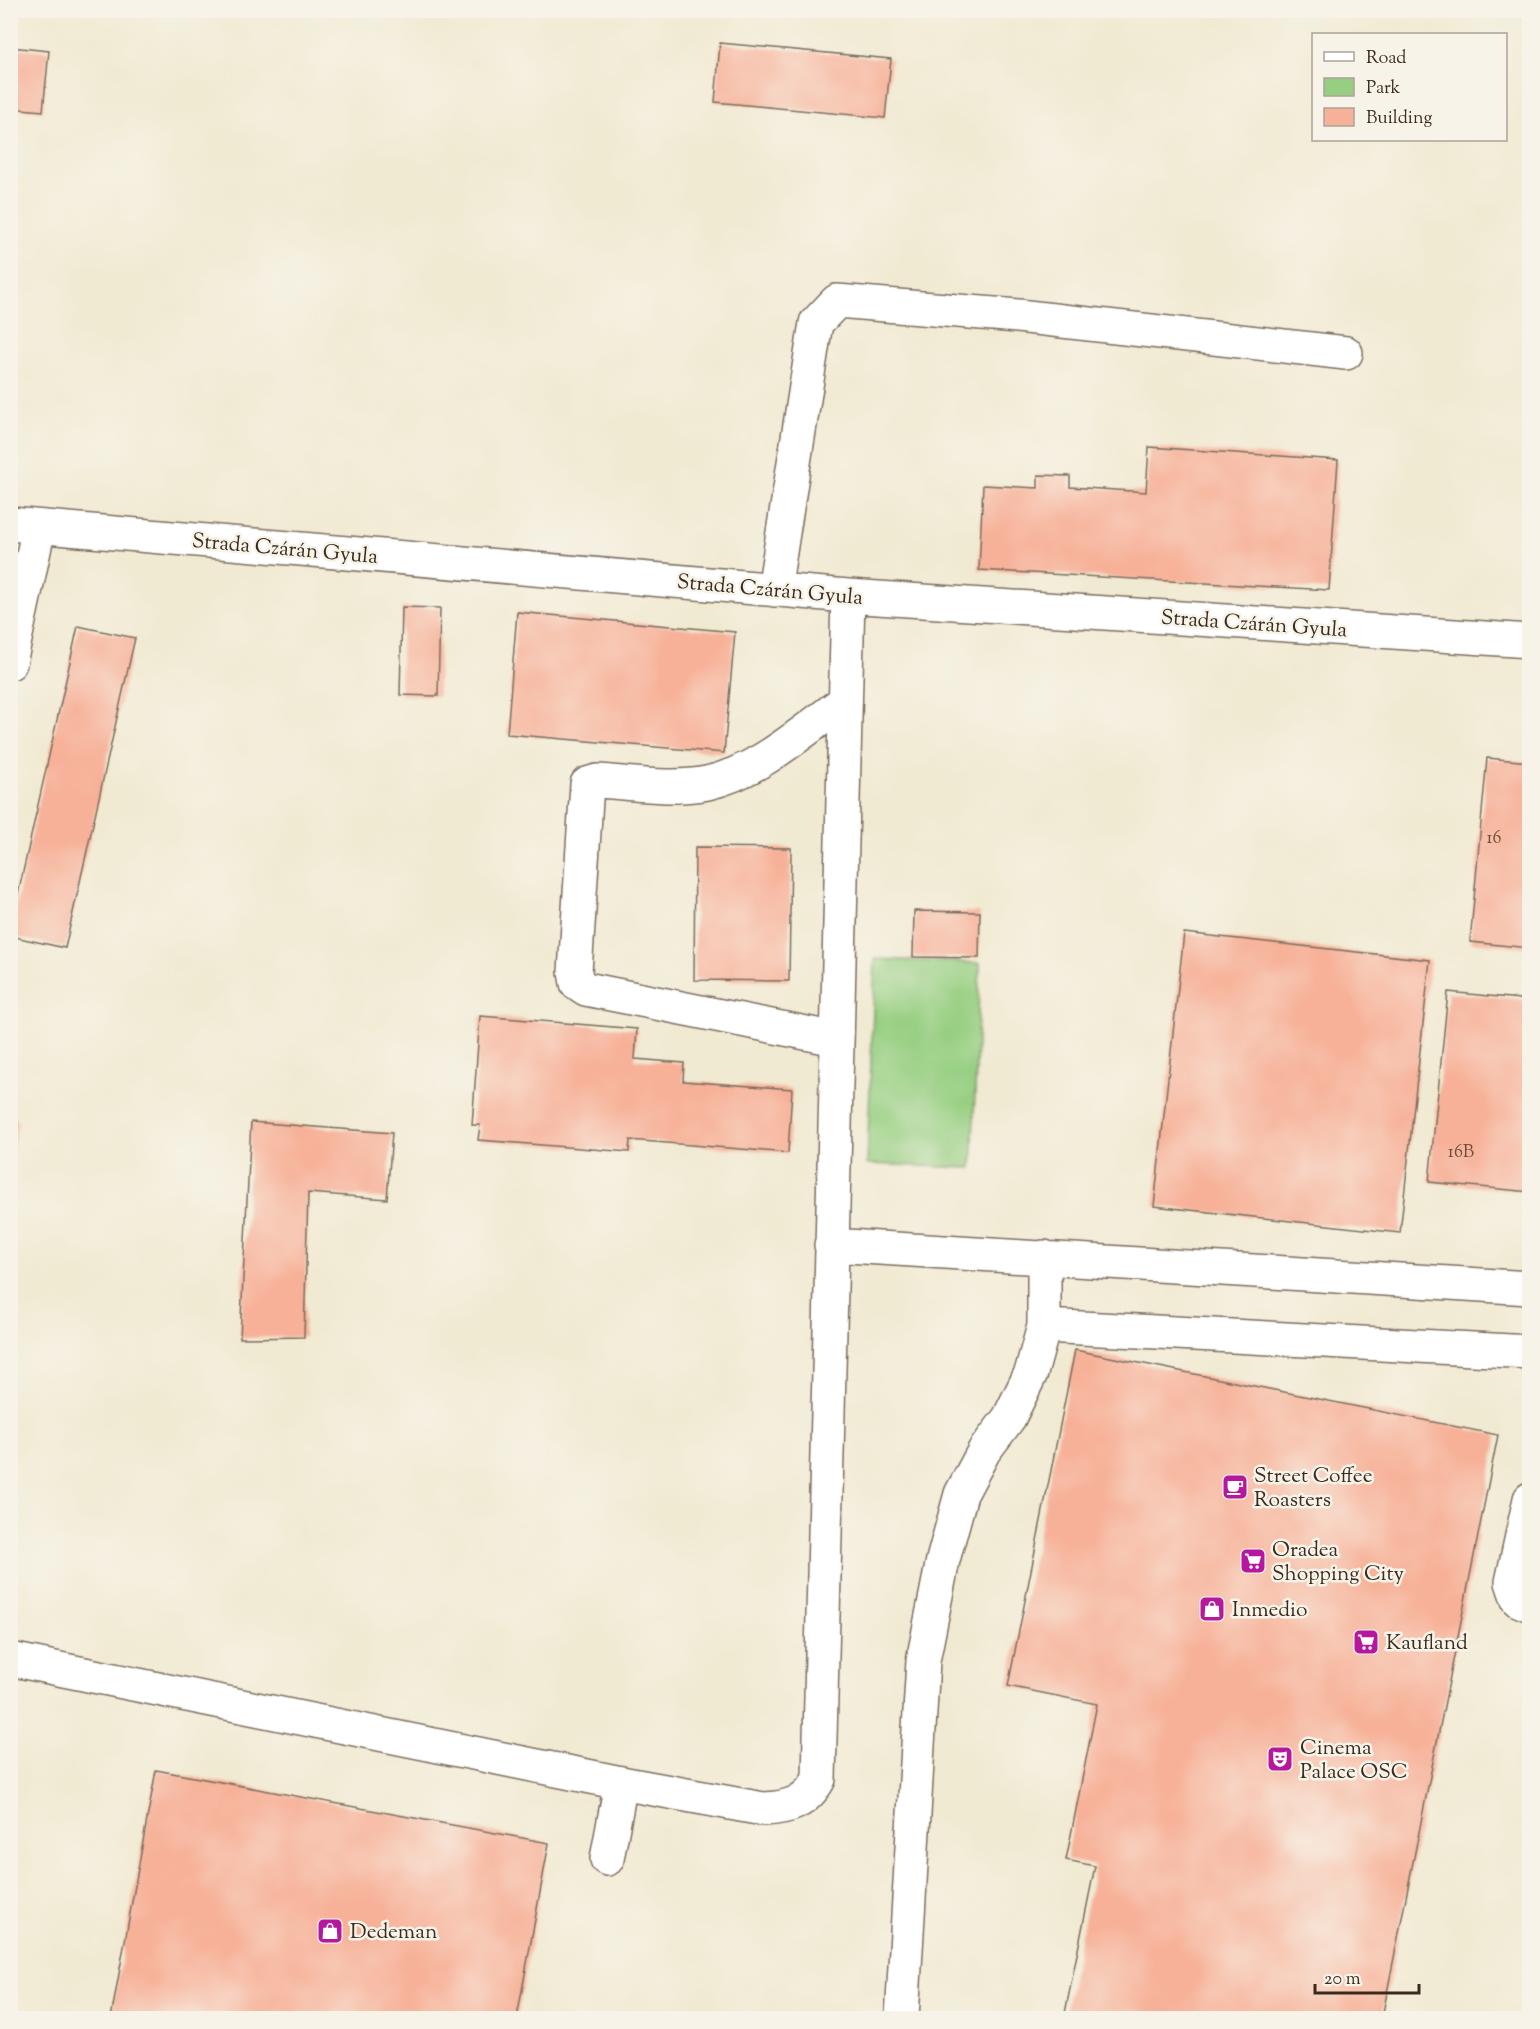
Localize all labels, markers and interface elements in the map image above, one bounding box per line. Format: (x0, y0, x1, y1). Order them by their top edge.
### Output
legend (1312, 33, 1507, 141)
text: Road (1366, 46, 1406, 72)
text: Park (1366, 76, 1401, 102)
text: Building (1366, 106, 1432, 132)
street label: Strada Czárán Gyula (191, 527, 379, 573)
street label: Strada Czárán Gyula (676, 568, 864, 614)
street label: Strada Czárán Gyula (1160, 604, 1348, 646)
house number: 16 (1486, 826, 1502, 852)
house number: 16B (1448, 1140, 1474, 1166)
place label: Street Coffee Roasters (1254, 1462, 1372, 1516)
cafe icon: Street Coffee Roasters (1220, 1472, 1250, 1502)
place label: Oradea Shopping City (1272, 1536, 1405, 1590)
supermarket icon: Oradea Shopping City (1238, 1546, 1268, 1576)
shop icon: Inmedio (1197, 1594, 1227, 1624)
place label: Inmedio (1232, 1596, 1307, 1626)
supermarket icon: Kaufland (1351, 1627, 1381, 1657)
place label: Kaufland (1386, 1629, 1468, 1659)
place label: Cinema Palace OSC (1300, 1734, 1408, 1788)
theatre icon: Cinema Palace OSC (1265, 1744, 1295, 1774)
shop icon: Dedeman (315, 1916, 345, 1946)
place label: Dedeman (350, 1918, 437, 1948)
scale bar (1315, 1957, 1418, 1995)
text: 20 m (1324, 1967, 1361, 1993)

